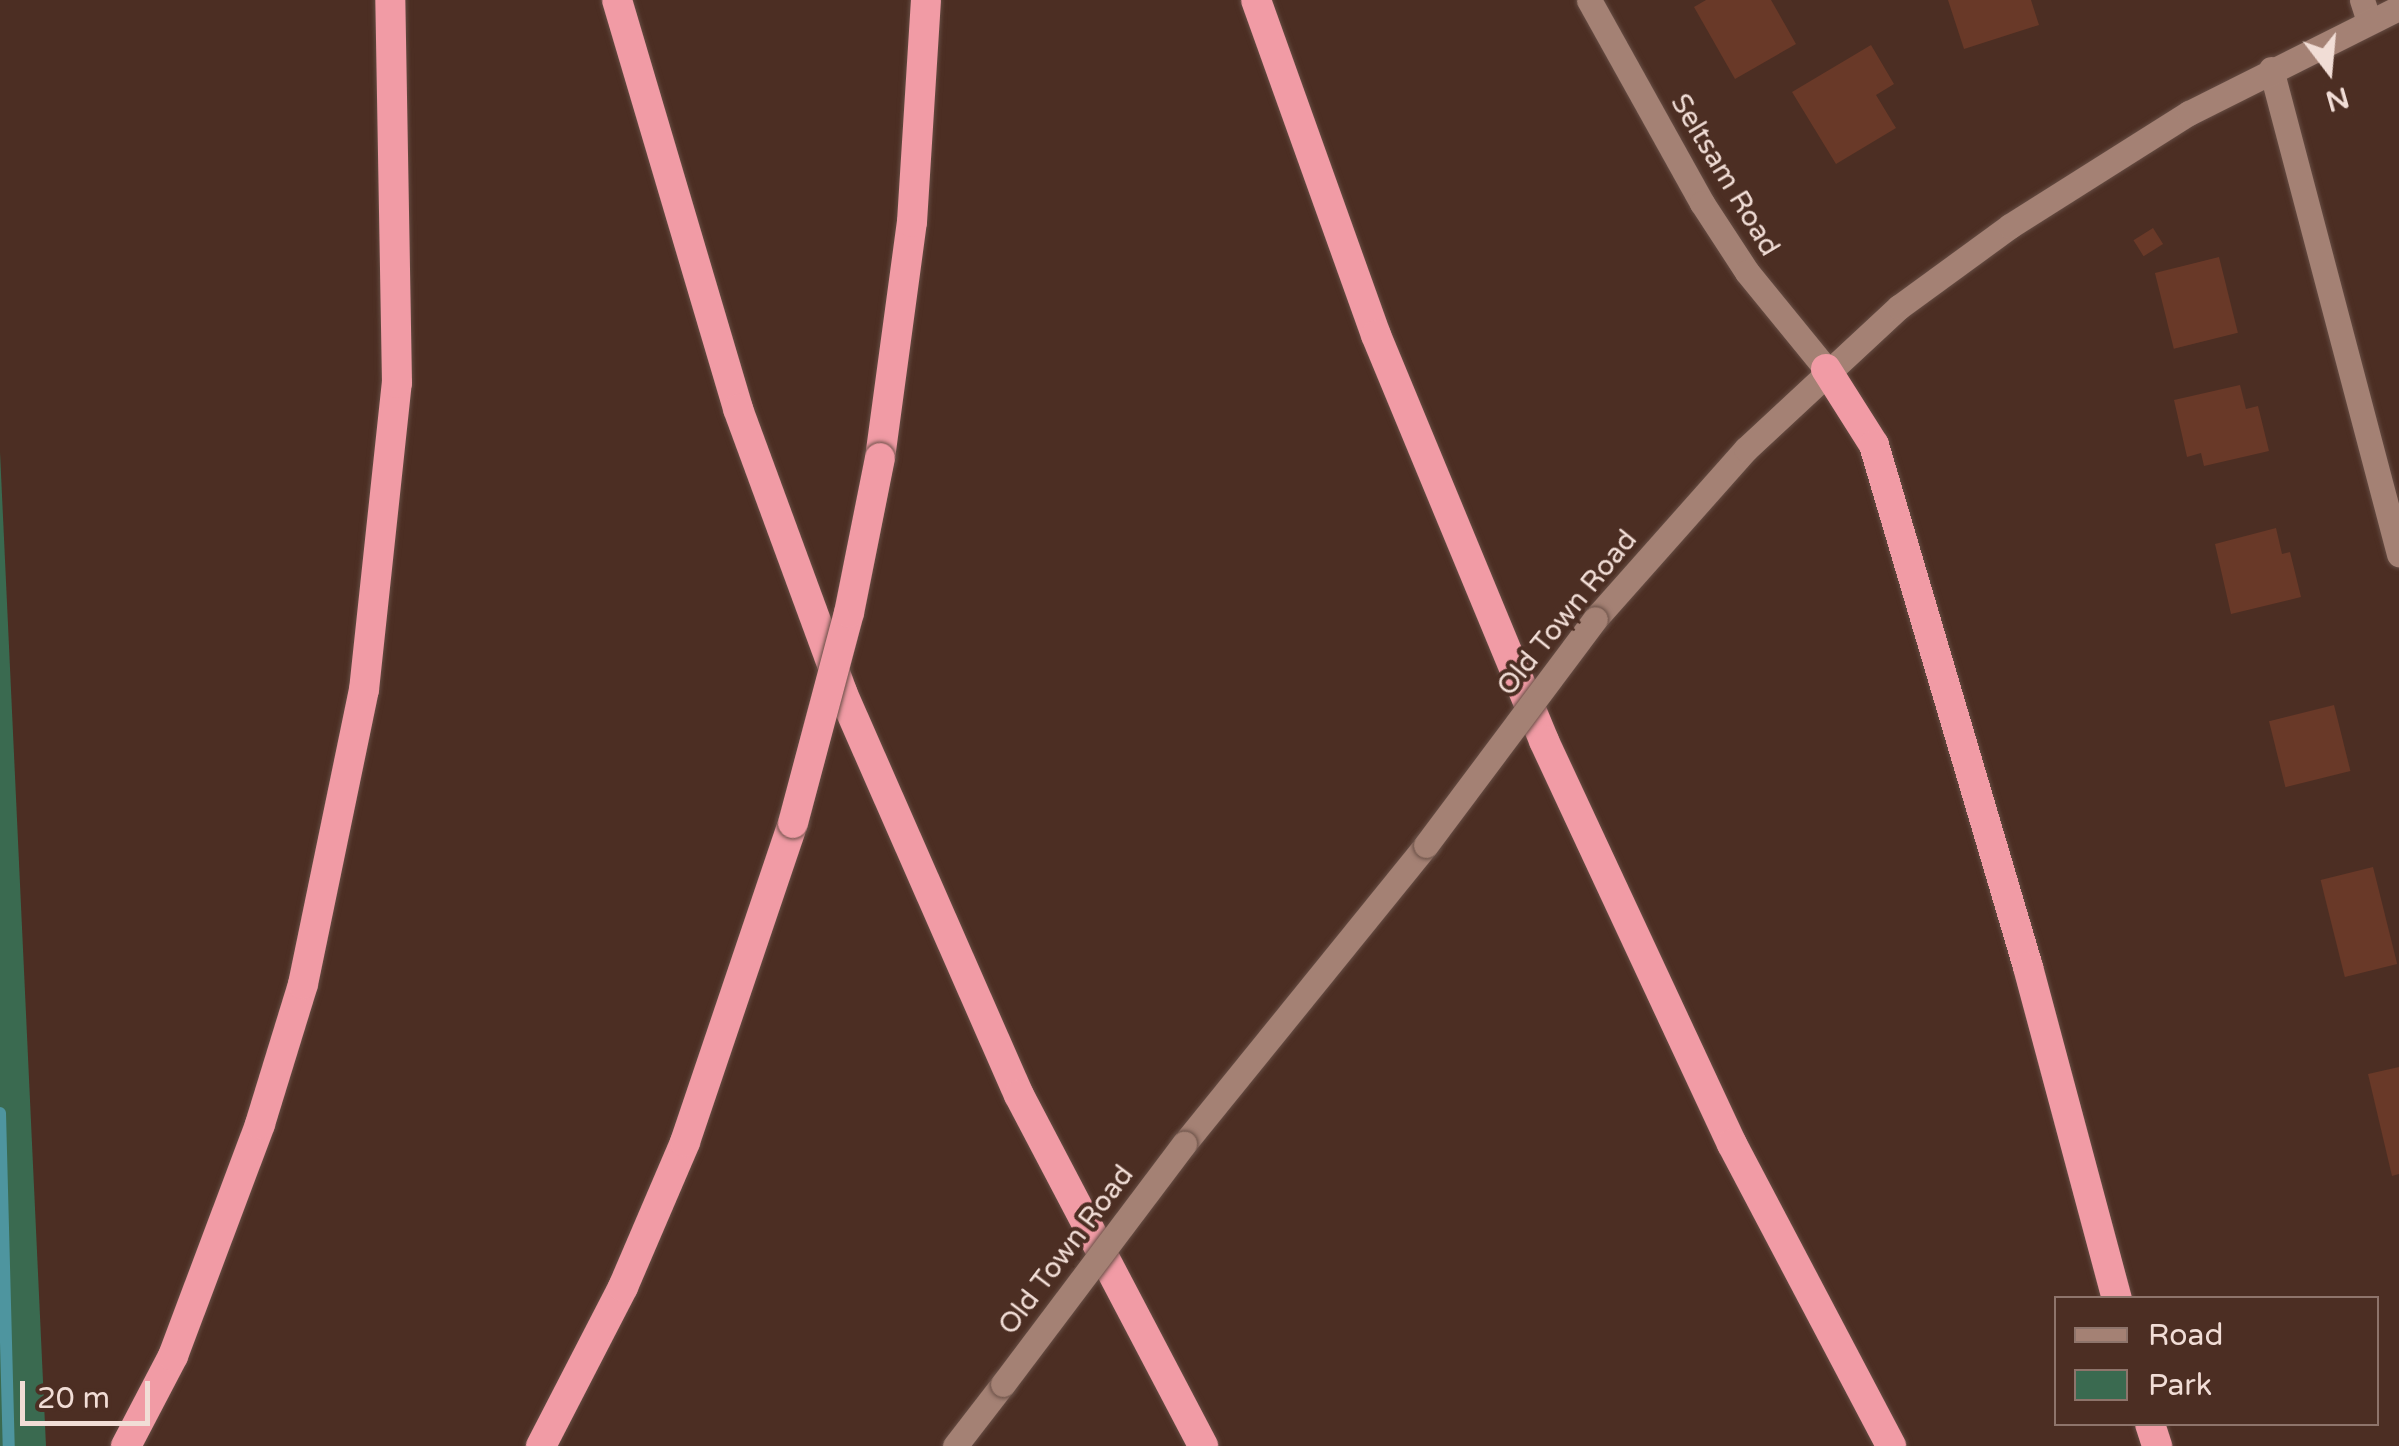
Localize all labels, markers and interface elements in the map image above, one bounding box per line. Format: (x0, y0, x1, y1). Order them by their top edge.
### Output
north arrow (2279, 20, 2379, 120)
text: N (2322, 79, 2353, 118)
street label: Seltsam Road (1663, 88, 1787, 262)
street label: Old Town Road (1490, 523, 1644, 703)
street label: Old Town Road (991, 1159, 1141, 1341)
legend (2054, 1296, 2379, 1426)
text: Road (2148, 1317, 2223, 1354)
scale bar (25, 1361, 155, 1423)
text: Park (2148, 1367, 2212, 1404)
text: 20 m (37, 1380, 110, 1417)

